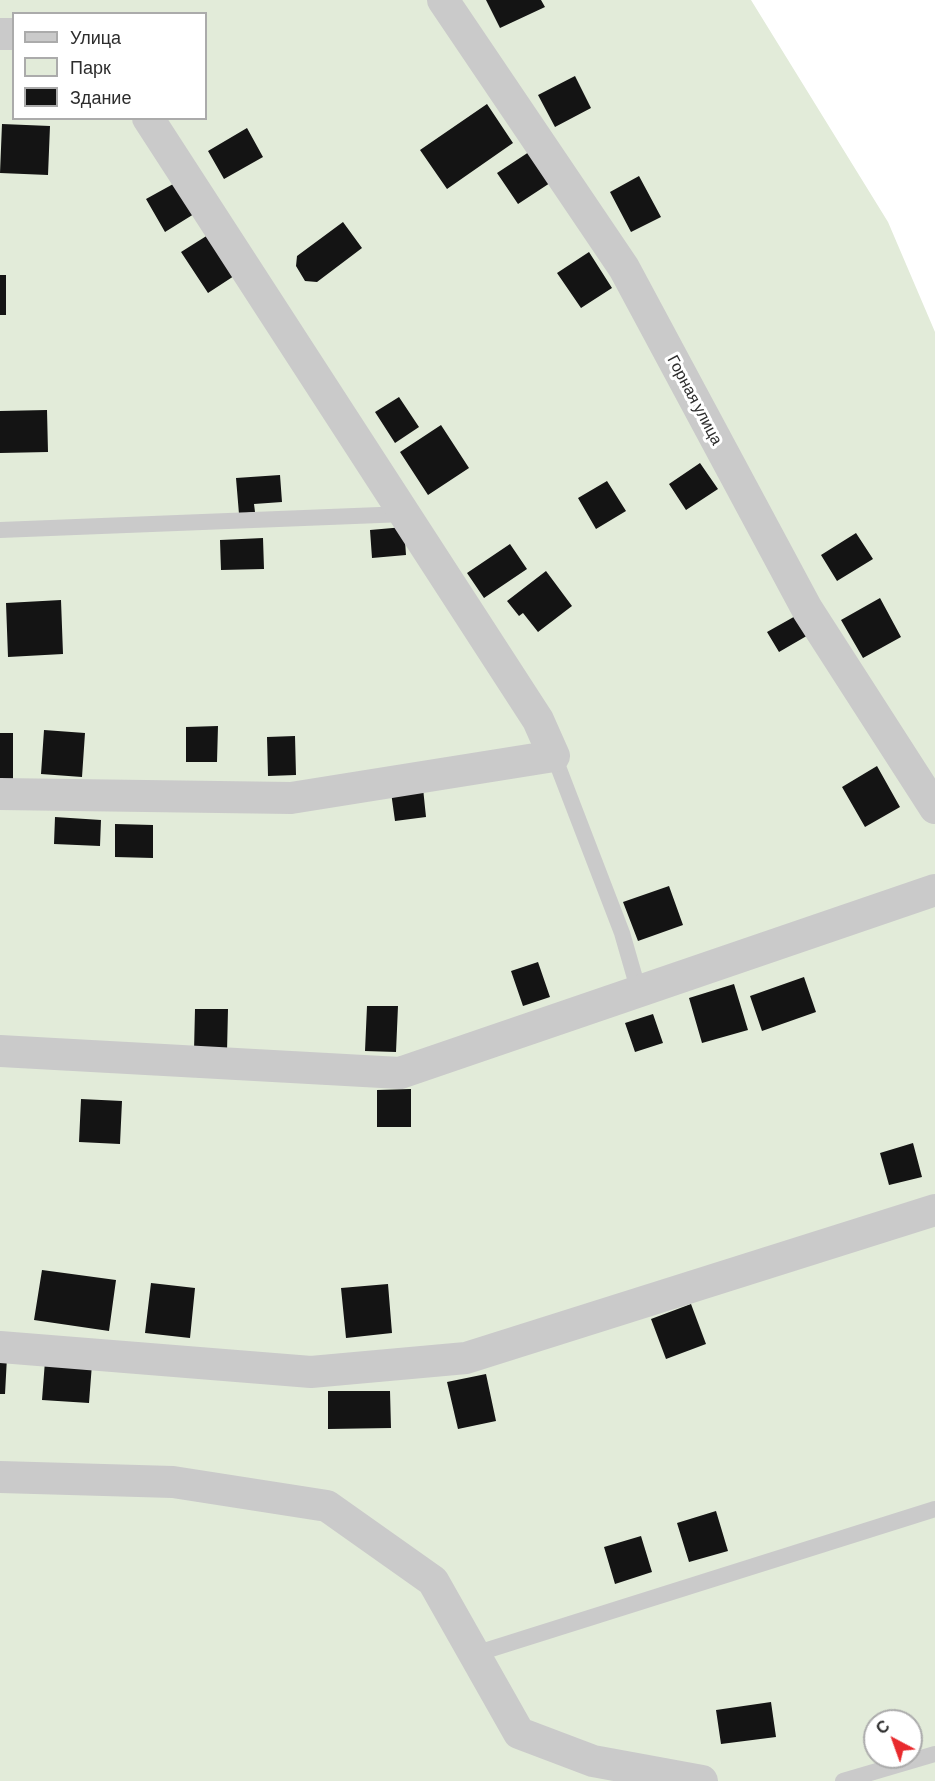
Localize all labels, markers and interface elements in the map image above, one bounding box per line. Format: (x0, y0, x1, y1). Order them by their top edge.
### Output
legend (12, 12, 207, 120)
text: Улица (70, 26, 121, 48)
text: Парк (70, 56, 111, 78)
text: Здание (70, 86, 131, 108)
street label: Горная улица (663, 352, 727, 448)
north arrow (863, 1709, 923, 1769)
text: С (872, 1716, 893, 1738)

